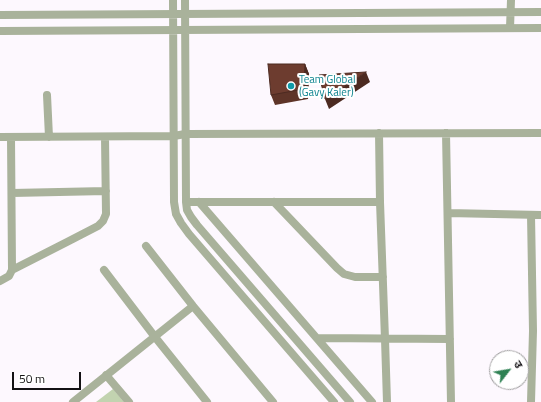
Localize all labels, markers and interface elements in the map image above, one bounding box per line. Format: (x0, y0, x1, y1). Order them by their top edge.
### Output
place label: Team Global (Gavy Kaler) (299, 73, 355, 99)
marker: Team Global (Gavy Kaler) (286, 81, 296, 91)
north arrow (489, 350, 529, 390)
text: उ (510, 357, 527, 371)
scale bar (14, 364, 83, 390)
text: 50 m (19, 369, 45, 388)

